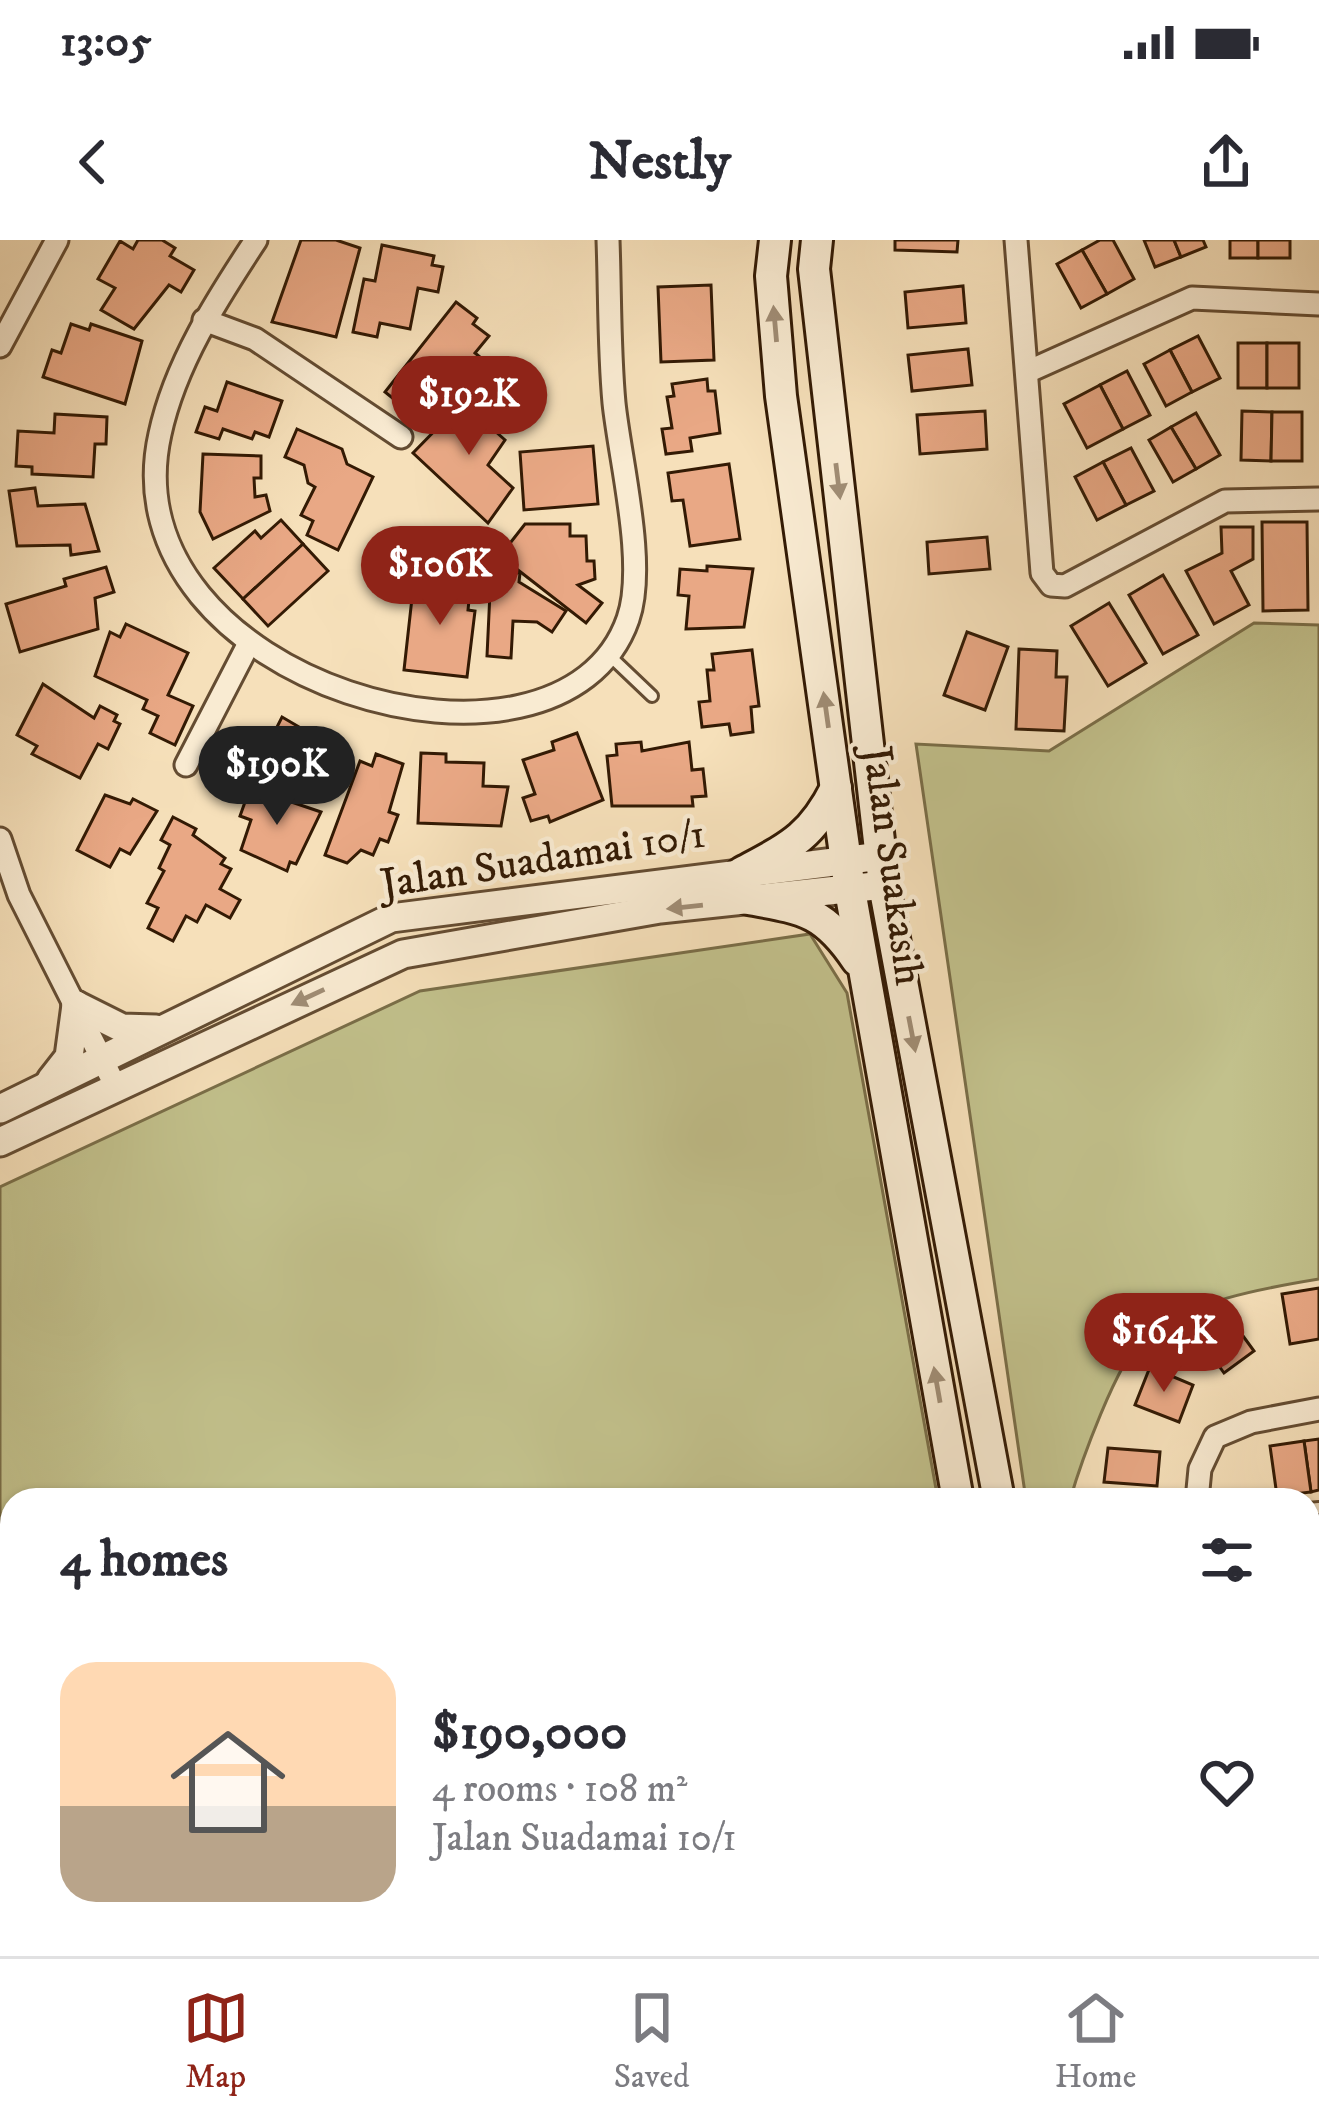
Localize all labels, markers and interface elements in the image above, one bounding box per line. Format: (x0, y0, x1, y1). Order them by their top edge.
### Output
text: 13:05 (60, 14, 152, 70)
icon: back (60, 129, 126, 195)
text: Nestly (588, 129, 731, 196)
icon: share (1193, 129, 1259, 195)
one-way arrow (766, 304, 785, 342)
pin: $192K (385, 356, 553, 458)
text: $192K (418, 370, 520, 419)
one-way arrow (829, 463, 848, 501)
pin: $106K (356, 526, 524, 628)
text: $106K (388, 540, 492, 589)
one-way arrow (816, 691, 835, 728)
pin: $190K (193, 726, 361, 828)
street label: Jalan Suakasih (849, 739, 935, 989)
text: $190K (225, 740, 329, 789)
street label: Jalan Suadamai 10/1 (373, 809, 709, 912)
one-way arrow (665, 897, 703, 916)
one-way arrow (290, 987, 325, 1007)
one-way arrow (903, 1016, 922, 1054)
pin: $164K (1080, 1293, 1248, 1395)
text: $164K (1111, 1307, 1217, 1356)
one-way arrow (928, 1365, 946, 1403)
icon: filters (1194, 1527, 1260, 1593)
text: 4 homes (60, 1528, 228, 1592)
text: $190,000 (432, 1701, 627, 1765)
icon: home (156, 1710, 300, 1854)
icon: heart (1194, 1749, 1260, 1815)
text: 4 rooms · 108 m² (432, 1765, 688, 1814)
text: Jalan Suadamai 10/1 (432, 1814, 737, 1863)
tab: Map (183, 1985, 249, 2098)
tab: Saved (614, 1985, 690, 2098)
tab: Home (1055, 1985, 1136, 2098)

